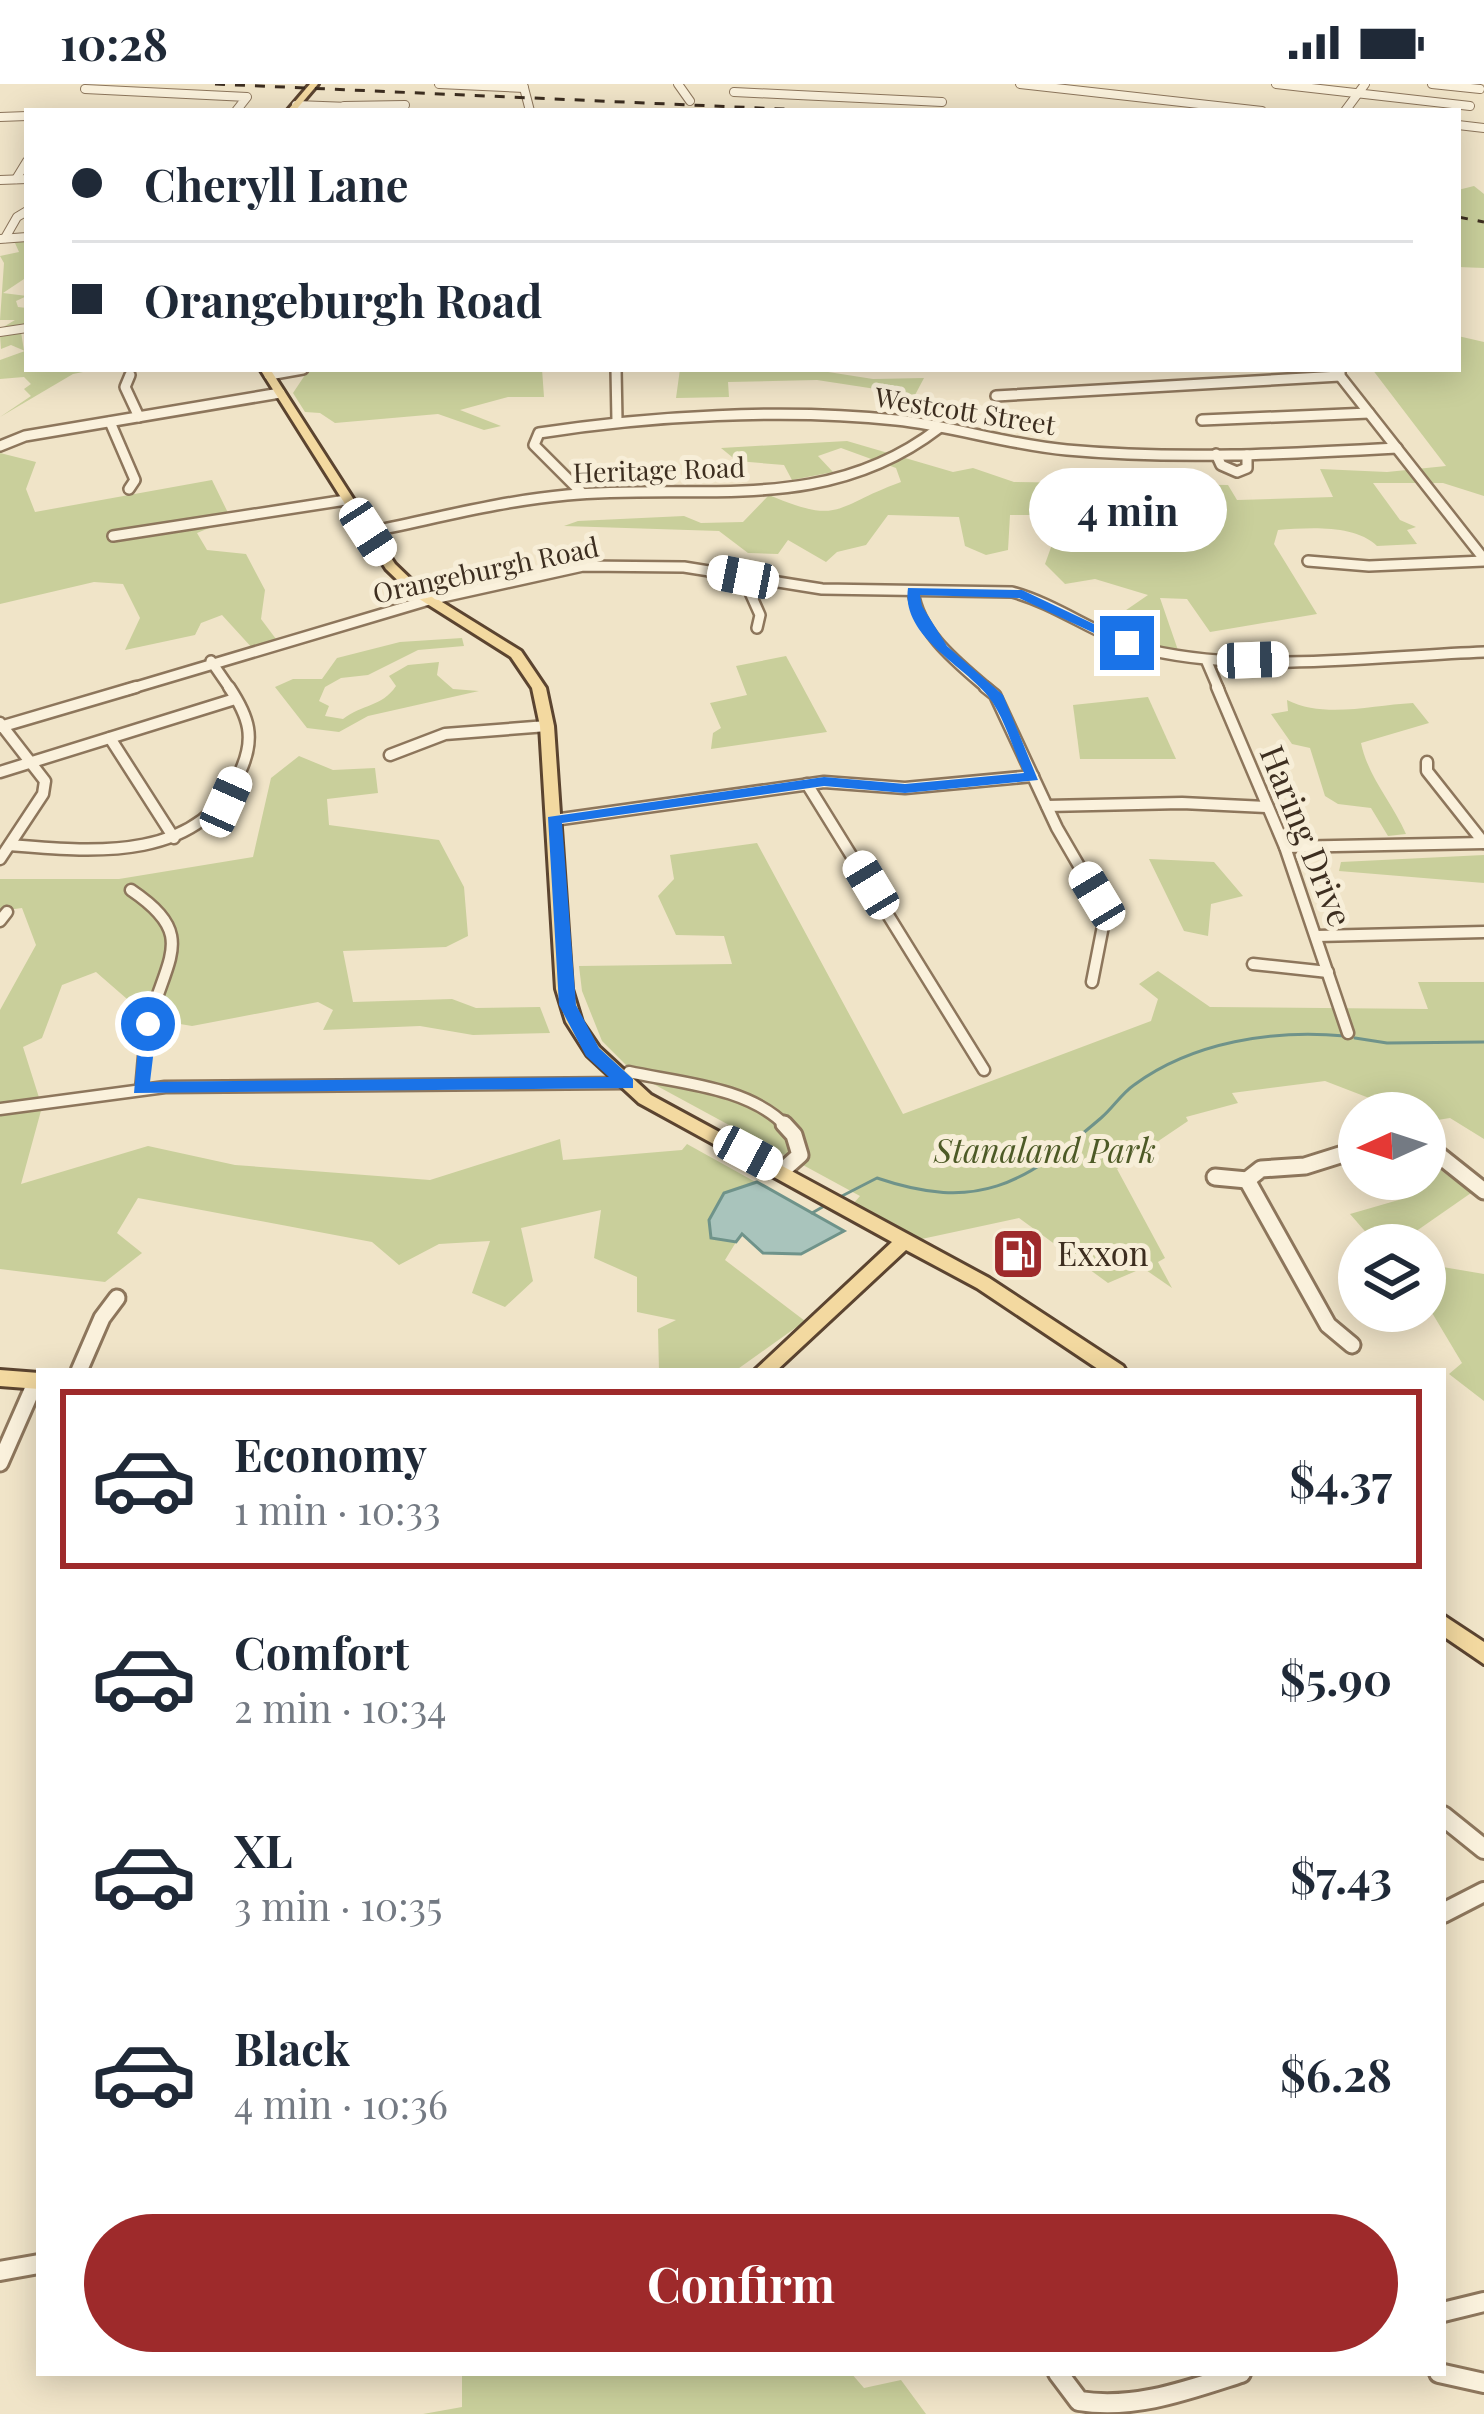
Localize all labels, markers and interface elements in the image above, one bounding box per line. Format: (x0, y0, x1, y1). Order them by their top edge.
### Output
text: 10:28 (60, 12, 168, 72)
text: Cheryll Lane (144, 153, 408, 213)
text: Orangeburgh Road (144, 269, 542, 329)
street label: Westcott Street (871, 378, 1059, 442)
street label: Heritage Road (572, 448, 746, 490)
callout: 4 min (1028, 469, 1226, 553)
text: 4 min (1078, 484, 1178, 536)
car (333, 492, 403, 572)
street label: Orangeburgh Road (369, 527, 602, 611)
car (704, 552, 782, 602)
route end (1100, 616, 1154, 670)
car (1216, 641, 1290, 679)
street label: Haring Drive (1252, 738, 1364, 932)
car (195, 762, 257, 842)
car (837, 845, 905, 925)
car (1063, 856, 1131, 936)
route start (121, 997, 175, 1051)
north arrow (1338, 1092, 1446, 1200)
map controls (1338, 1092, 1446, 1332)
car (708, 1120, 788, 1186)
park label: Stanaland Park (933, 1127, 1156, 1171)
button: layers (1338, 1224, 1446, 1332)
fuel station icon: Exxon (990, 1226, 1046, 1282)
place label: Exxon (1057, 1230, 1149, 1274)
text: Economy (234, 1423, 427, 1483)
icon: car (90, 1425, 198, 1533)
text: $4.37 (1289, 1449, 1392, 1509)
text: 1 min · 10:33 (234, 1483, 441, 1535)
text: Comfort (234, 1621, 409, 1681)
icon: car (90, 1623, 198, 1731)
text: $5.90 (1280, 1647, 1392, 1707)
text: 2 min · 10:34 (234, 1681, 447, 1733)
text: XL (234, 1819, 293, 1879)
icon: car (90, 1821, 198, 1929)
text: $7.43 (1290, 1845, 1392, 1905)
text: 3 min · 10:35 (234, 1879, 442, 1931)
text: Black (234, 2017, 350, 2077)
icon: car (90, 2019, 198, 2127)
text: $6.28 (1280, 2043, 1392, 2103)
text: 4 min · 10:36 (234, 2077, 448, 2129)
button: Confirm (84, 2214, 1398, 2352)

